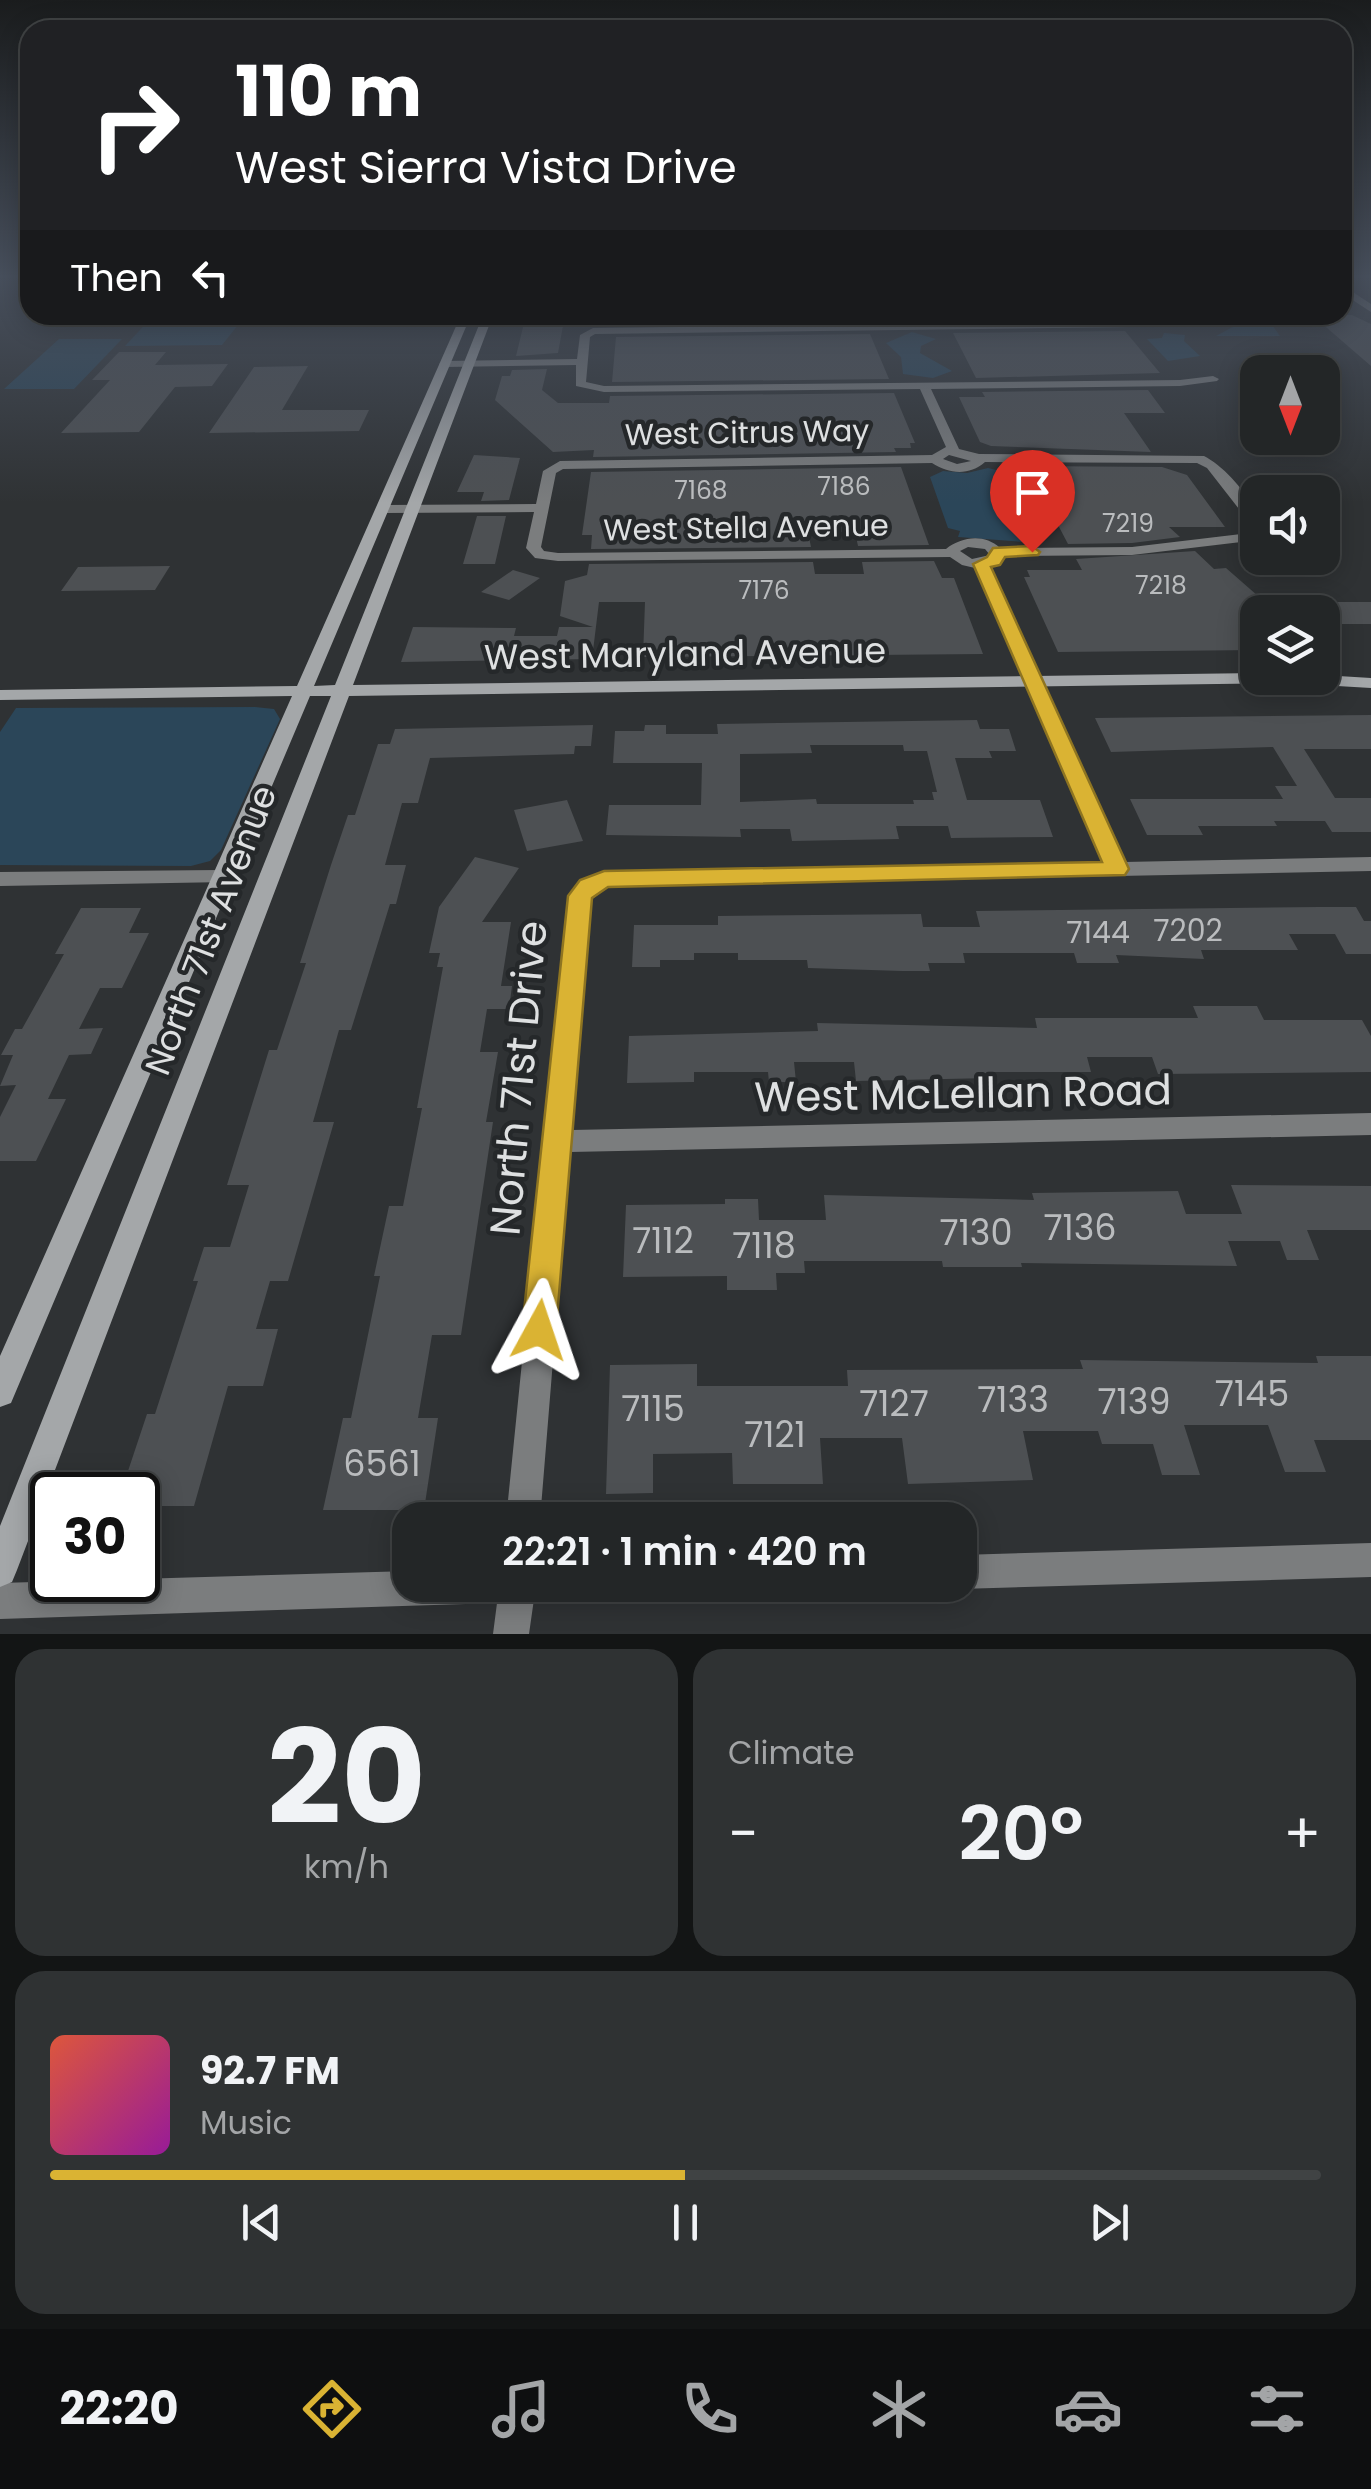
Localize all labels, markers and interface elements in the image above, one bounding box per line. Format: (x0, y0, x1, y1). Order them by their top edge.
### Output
text: 110 m (235, 42, 422, 141)
icon: right (70, 60, 200, 190)
text: West Sierra Vista Drive (235, 136, 737, 199)
icon: left (183, 250, 238, 305)
text: Then (70, 251, 163, 304)
north arrow (1240, 355, 1340, 455)
map controls (1240, 355, 1340, 695)
street label: West Citrus Way (624, 409, 870, 456)
pin (990, 450, 1075, 553)
icon: arrive (1005, 465, 1060, 520)
house number: 7186 (817, 469, 871, 504)
house number: 7168 (674, 473, 728, 508)
button: sound (1240, 475, 1340, 575)
street label: West Stella Avenue (603, 504, 889, 551)
house number: 7219 (1102, 506, 1154, 541)
house number: 7218 (1135, 568, 1187, 603)
house number: 7176 (738, 573, 790, 608)
button: layers (1240, 595, 1340, 695)
street label: West Maryland Avenue (484, 625, 886, 682)
street label: North 71st Avenue (133, 778, 288, 1082)
house number: 7202 (1153, 909, 1223, 952)
house number: 7144 (1066, 911, 1130, 954)
street label: North 71st Drive (475, 918, 562, 1238)
street label: West McLellan Road (754, 1060, 1172, 1127)
house number: 7136 (1043, 1203, 1117, 1252)
house number: 7130 (940, 1208, 1012, 1257)
house number: 7112 (632, 1216, 694, 1265)
house number: 7118 (732, 1221, 796, 1270)
position arrow (487, 1278, 591, 1382)
house number: 7145 (1215, 1369, 1289, 1418)
house number: 7133 (977, 1375, 1049, 1424)
house number: 7139 (1098, 1377, 1170, 1426)
house number: 7127 (859, 1379, 929, 1428)
house number: 7115 (621, 1384, 685, 1433)
house number: 7121 (744, 1410, 806, 1459)
house number: 6561 (343, 1439, 421, 1488)
speed limit sign: 30 (30, 1472, 160, 1602)
text: 22:21 · 1 min · 420 m (502, 1525, 867, 1578)
text: 20 (267, 1686, 426, 1869)
text: Climate (728, 1730, 855, 1775)
text: 20° (958, 1781, 1083, 1886)
text: − (728, 1795, 758, 1872)
text: + (1283, 1795, 1321, 1872)
text: km/h (304, 1844, 389, 1889)
text: 92.7 FM (200, 2044, 340, 2097)
text: Music (200, 2100, 292, 2145)
icon: previous (234, 2195, 289, 2250)
icon: pause (658, 2195, 713, 2250)
icon: next (1082, 2195, 1137, 2250)
icon: directions (297, 2374, 367, 2444)
icon: music (486, 2374, 556, 2444)
icon: phone (675, 2374, 745, 2444)
icon: climate (864, 2374, 934, 2444)
icon: car (1053, 2374, 1123, 2444)
icon: filters (1242, 2374, 1312, 2444)
text: 22:20 (59, 2377, 179, 2440)

